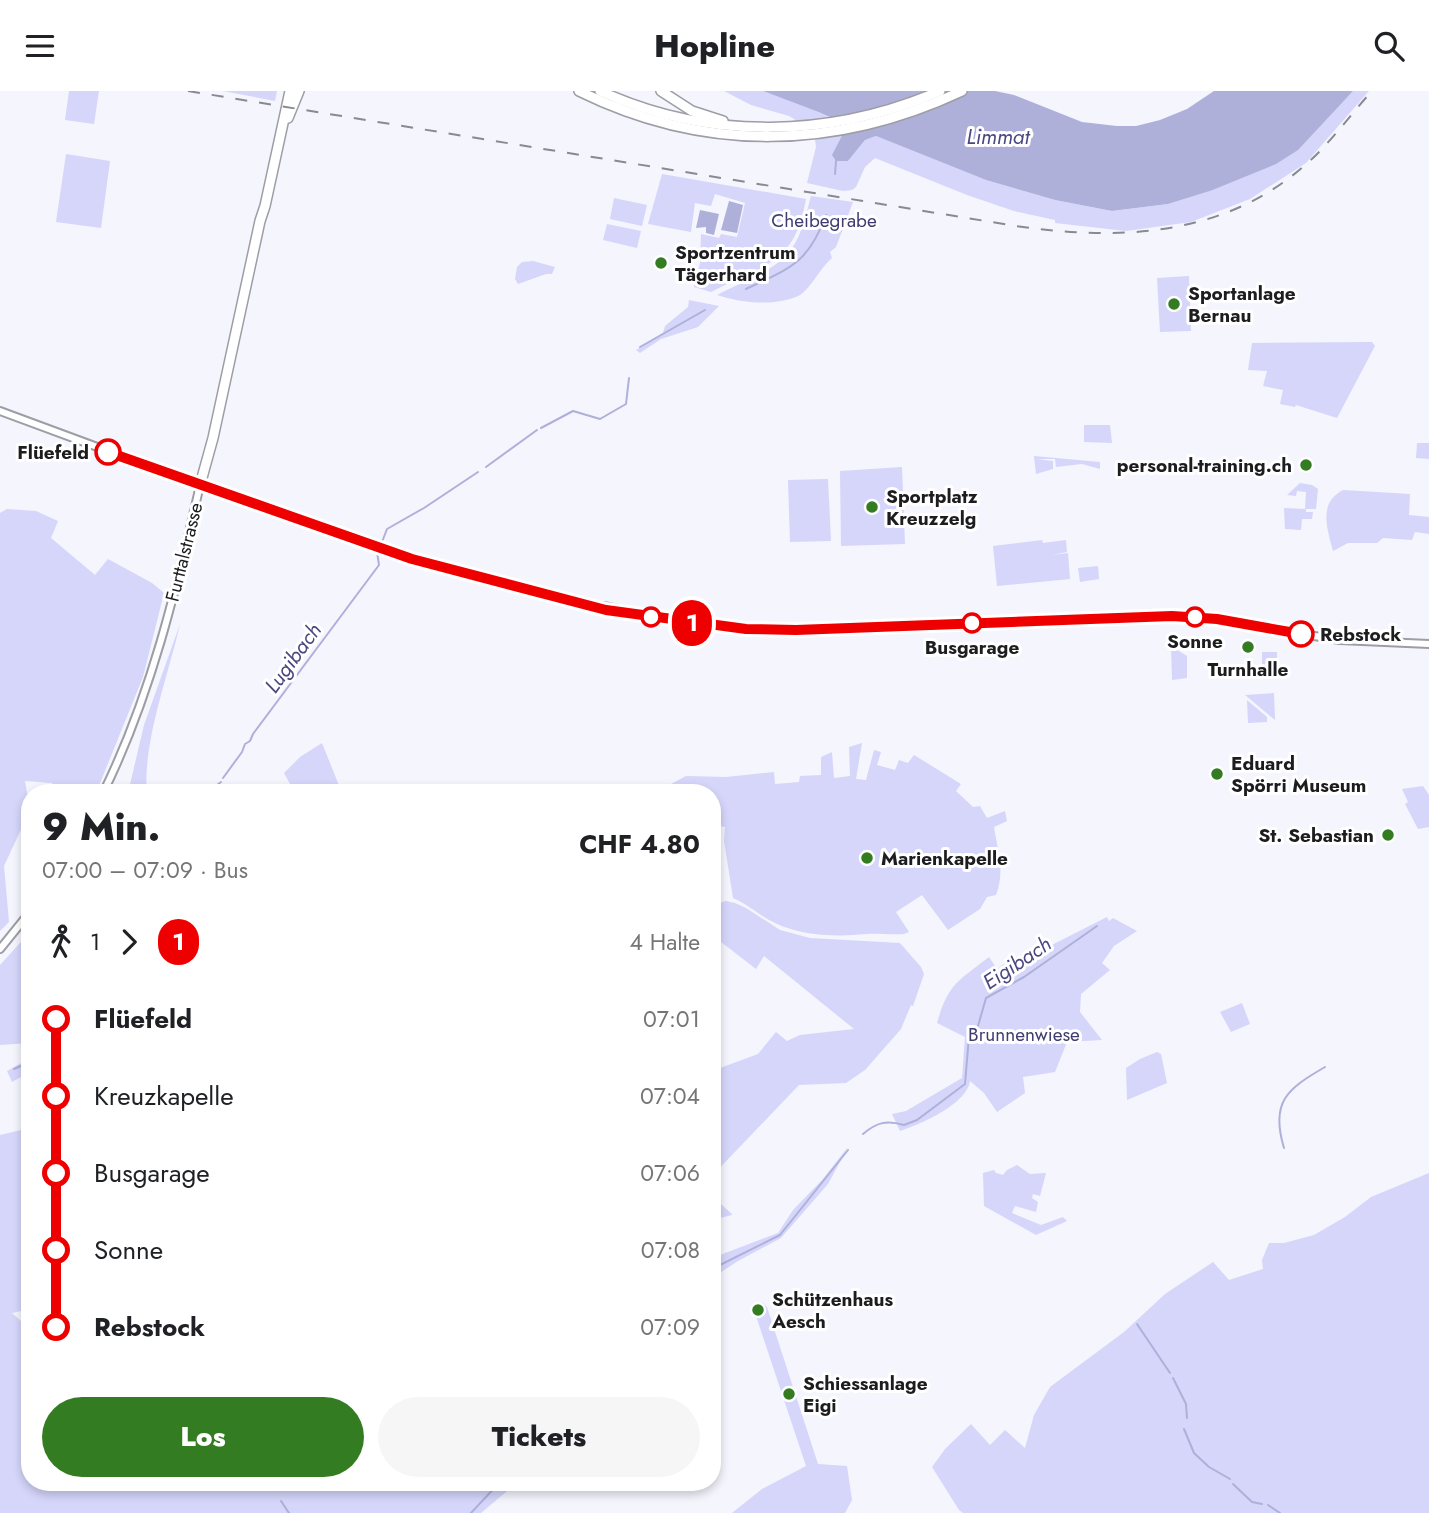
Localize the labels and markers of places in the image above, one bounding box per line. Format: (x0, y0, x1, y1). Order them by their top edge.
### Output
place label: Sportzentrum Tägerhard (675, 239, 795, 288)
marker: Sportzentrum Tägerhard (653, 255, 669, 271)
place label: Sportanlage Bernau (1188, 280, 1296, 329)
marker: Sportanlage Bernau (1166, 296, 1182, 312)
place label: Flüefeld (17, 439, 89, 466)
marker: Flüefeld (95, 439, 121, 465)
place label: personal-training.ch (1117, 452, 1292, 479)
marker: personal-training.ch (1298, 457, 1314, 473)
place label: Sportplatz Kreuzzelg (886, 483, 978, 532)
marker: Sportplatz Kreuzzelg (864, 499, 880, 515)
unlabelled marker (641, 607, 661, 627)
marker: Sonne (1185, 607, 1205, 627)
marker: Busgarage (962, 613, 982, 633)
marker: Rebstock (1288, 621, 1314, 647)
place label: Rebstock (1320, 621, 1401, 648)
place label: Sonne (1167, 628, 1223, 655)
place label: Busgarage (925, 634, 1019, 661)
marker: Turnhalle (1240, 639, 1256, 655)
place label: Turnhalle (1208, 656, 1289, 683)
place label: Eduard Spörri Museum (1231, 750, 1366, 799)
marker: Eduard Spörri Museum (1209, 766, 1225, 782)
place label: St. Sebastian (1258, 822, 1374, 849)
marker: St. Sebastian (1380, 827, 1396, 843)
place label: Marienkapelle (881, 845, 1008, 872)
marker: Marienkapelle (859, 850, 875, 866)
place label: Schützenhaus Aesch (771, 1286, 893, 1335)
marker: Schützenhaus Aesch (750, 1302, 766, 1318)
place label: Schiessanlage Eigi (803, 1370, 928, 1419)
marker: Schiessanlage Eigi (781, 1386, 797, 1402)

